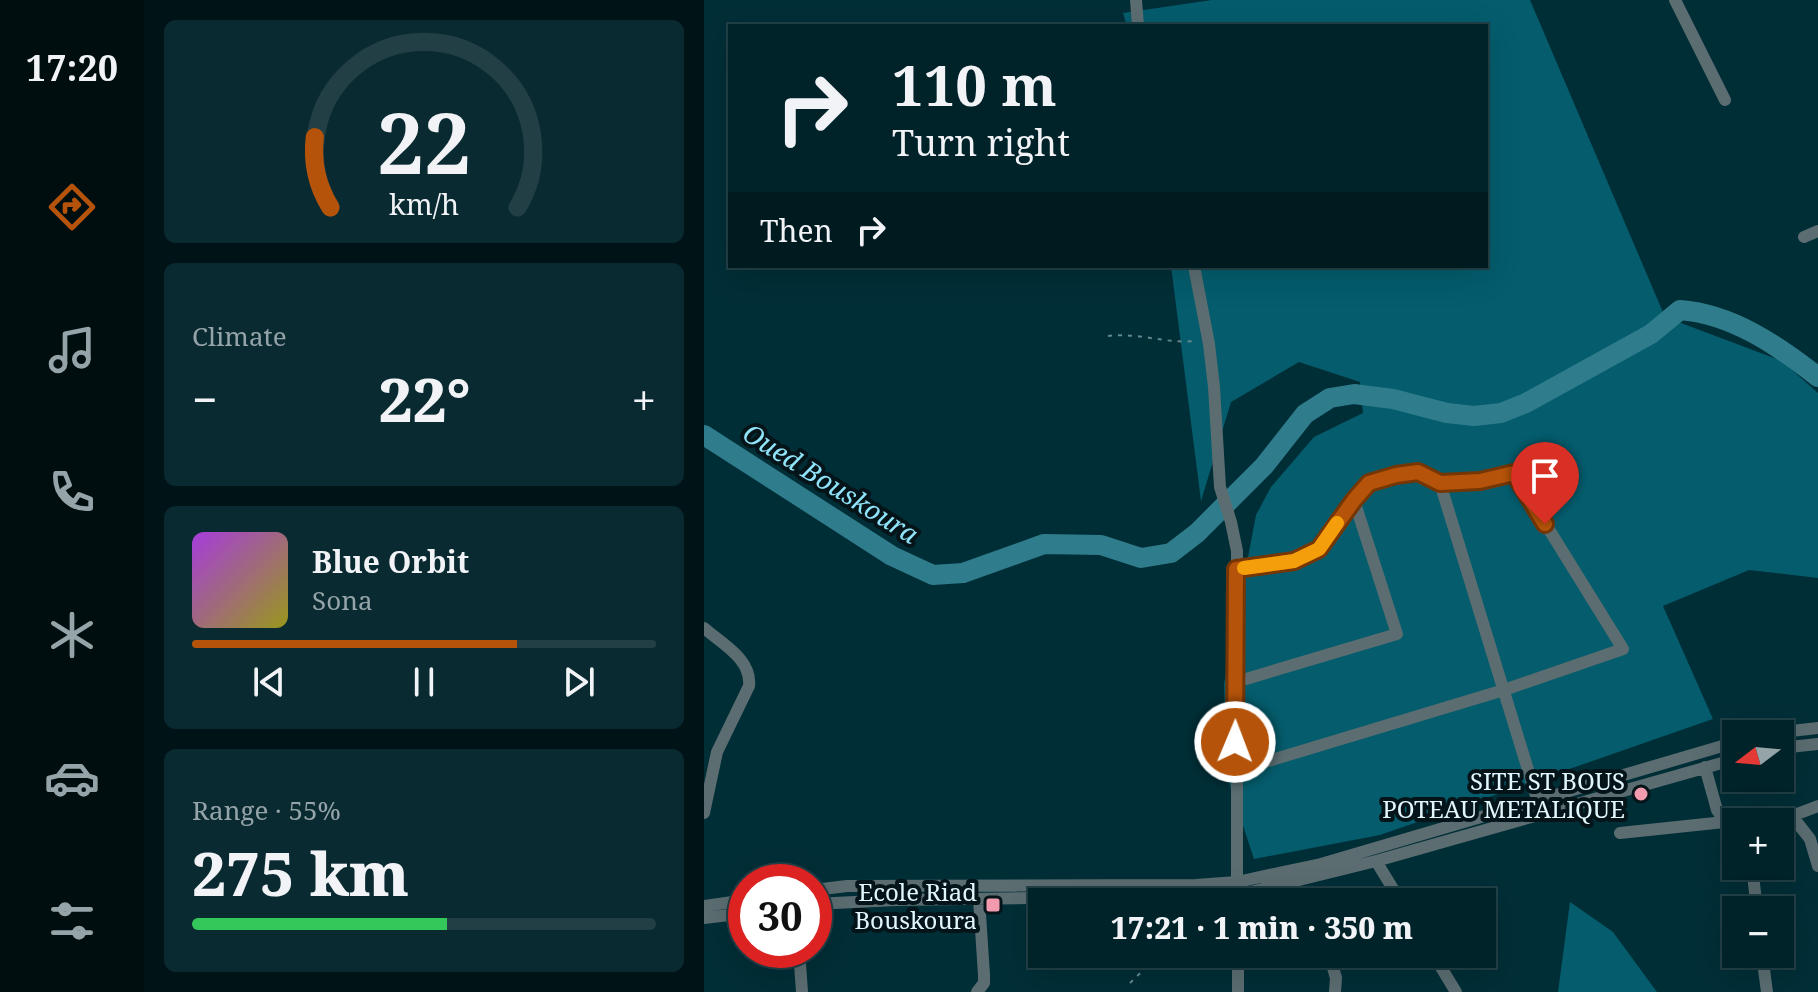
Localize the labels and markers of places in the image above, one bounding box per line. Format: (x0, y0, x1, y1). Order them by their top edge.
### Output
pin (1511, 442, 1579, 524)
place label: SITE ST BOUS POTEAU METALIQUE (1382, 764, 1625, 825)
marker: SITE ST BOUS POTEAU METALIQUE (1632, 785, 1650, 803)
place label: Ecole Riad Bouskoura (854, 875, 977, 936)
marker: Ecole Riad Bouskoura (984, 896, 1002, 914)

